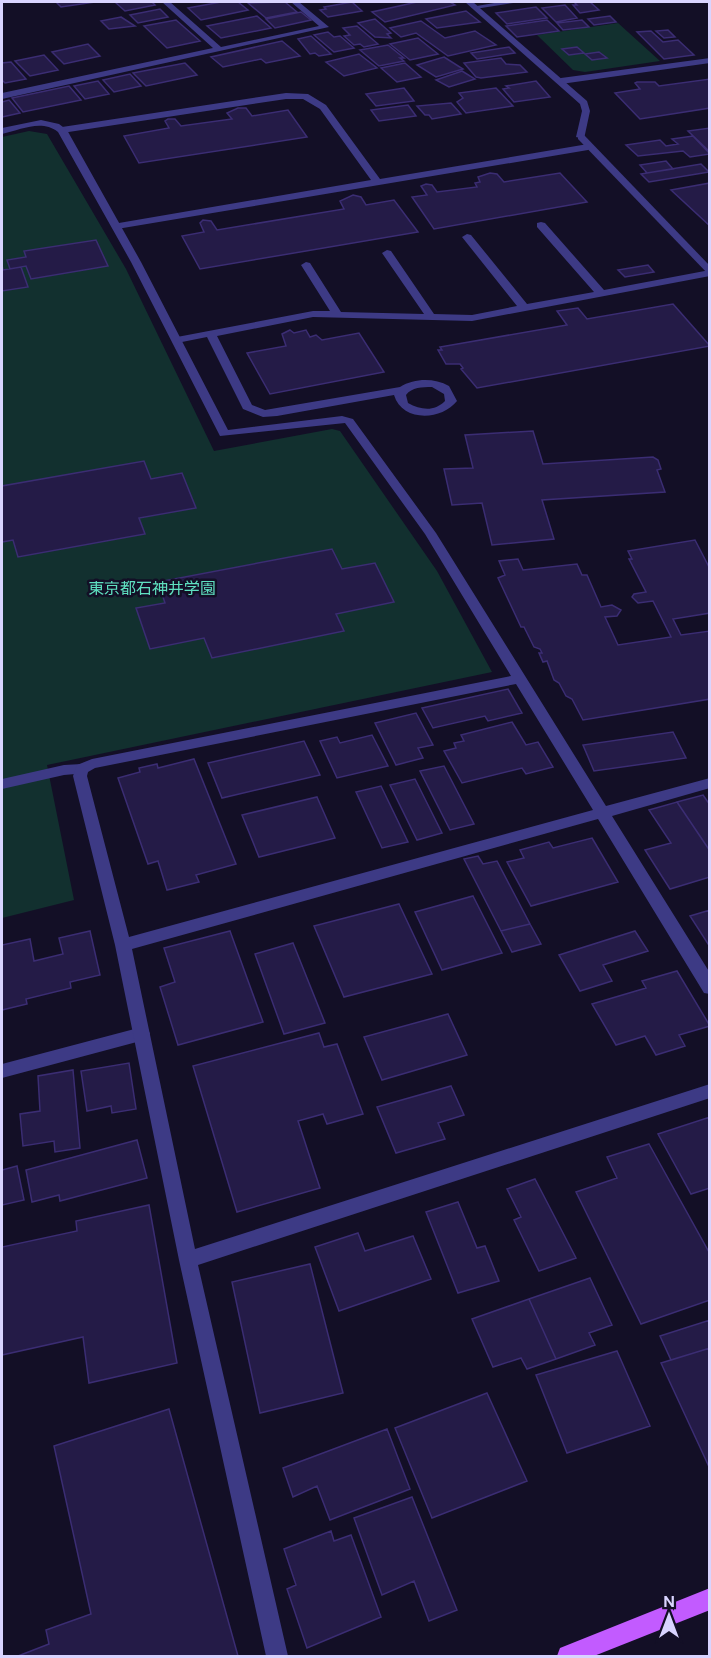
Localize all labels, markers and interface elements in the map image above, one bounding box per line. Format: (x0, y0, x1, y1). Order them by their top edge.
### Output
park label: 東京都石神井学園 (88, 578, 216, 599)
north arrow (639, 1586, 699, 1646)
text: N (663, 1591, 675, 1612)

